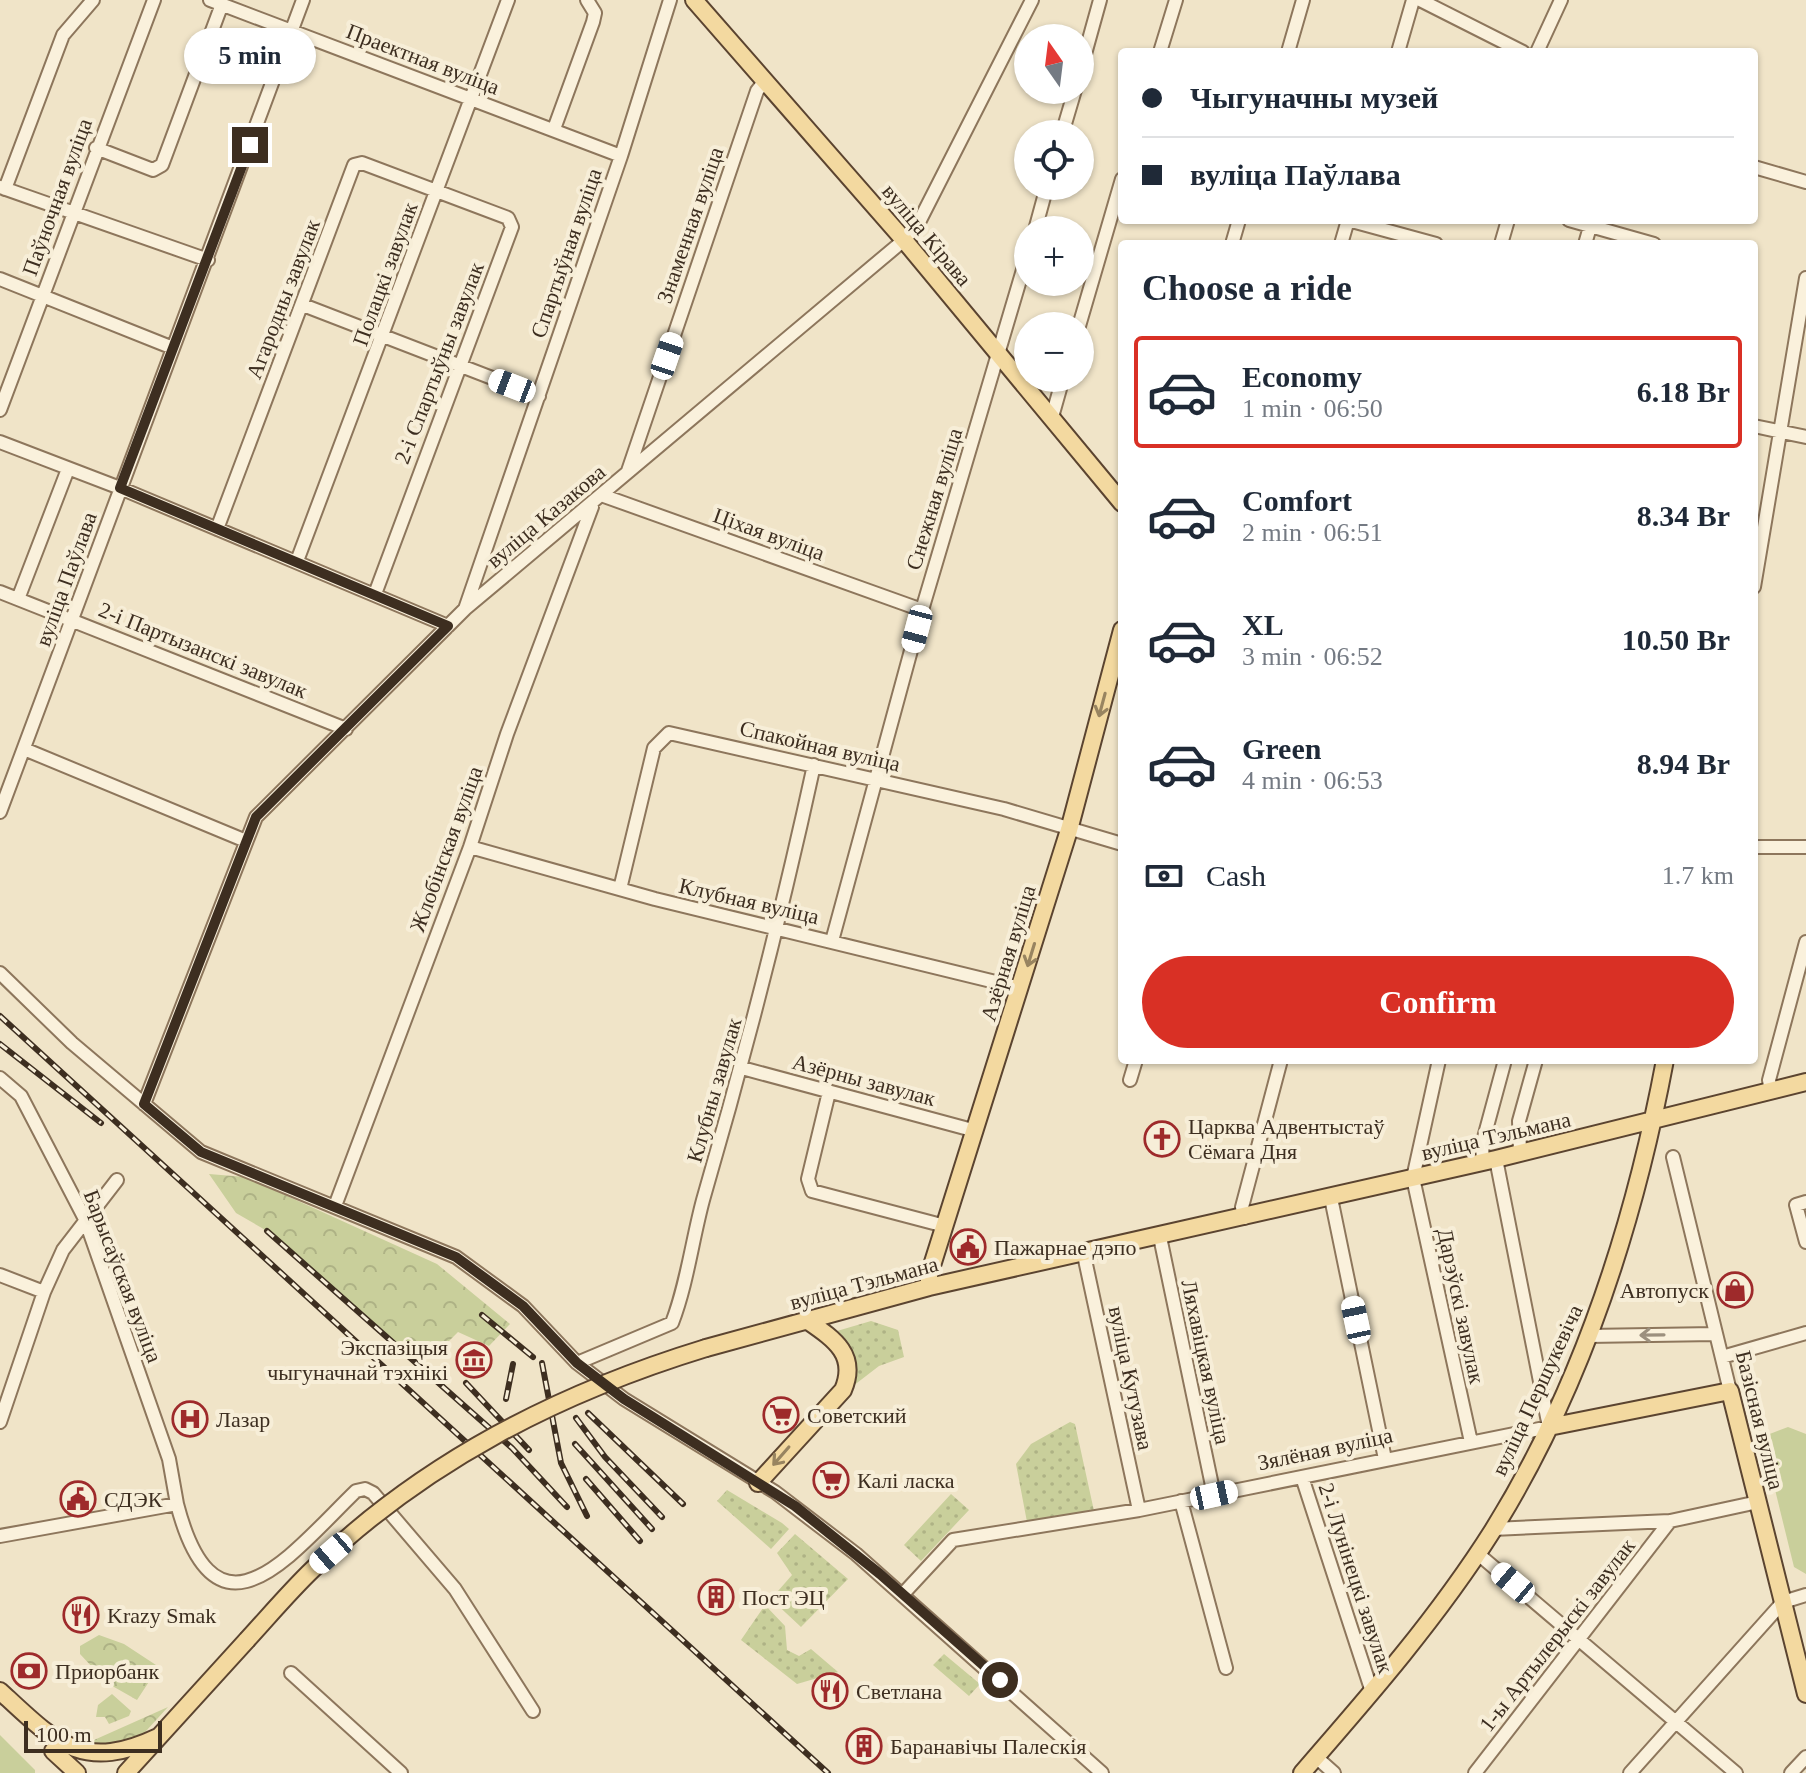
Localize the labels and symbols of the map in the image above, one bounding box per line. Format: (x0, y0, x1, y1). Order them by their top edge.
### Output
street label: Праектная вуліца (343, 18, 503, 100)
north arrow (1014, 24, 1094, 104)
callout: 5 min (184, 29, 316, 85)
street label: Паўночная вуліца (17, 115, 97, 279)
route end (232, 127, 268, 163)
street label: Знаменная вуліца (652, 143, 729, 306)
street label: Спартыўная вуліца (525, 165, 607, 341)
street label: вуліца Кірава (877, 179, 977, 291)
street label: Полацкі завулак (347, 199, 423, 349)
street label: Агародны завулак (241, 215, 325, 382)
street label: 2-і Спартыўны завулак (389, 258, 489, 467)
car (648, 329, 686, 383)
car (485, 366, 539, 406)
street label: Снежная вуліца (901, 425, 967, 573)
street label: вуліца Казакова (482, 459, 610, 573)
street label: Ціхая вуліца (710, 502, 828, 566)
street label: вуліца Паўлава (30, 508, 102, 650)
street label: 2-і Партызанскі завулак (95, 597, 311, 703)
car (899, 603, 935, 655)
one-way arrow (1094, 691, 1109, 717)
street label: Спакойная вуліца (737, 715, 903, 777)
street label: Жлобінская вуліца (404, 762, 488, 935)
street label: Клубная вуліца (677, 873, 822, 929)
street label: Азёрная вуліца (975, 882, 1041, 1024)
one-way arrow (1022, 942, 1037, 967)
street label: Клубны завулак (681, 1015, 747, 1165)
street label: Азёрны завулак (790, 1049, 939, 1111)
street label: вуліца Тэльмана (1419, 1107, 1573, 1165)
place label: Царква Адвентыстаў Сёмага Дня (1188, 1114, 1384, 1164)
church icon: Царква Адвентыстаў Сёмага Дня (1143, 1120, 1181, 1158)
street label: Барысаўская вуліца (79, 1186, 168, 1366)
street label: Дарэўскі завулак (1432, 1226, 1490, 1386)
public building icon: Пажарнае дэпо (949, 1228, 987, 1266)
place label: Пажарнае дэпо (994, 1235, 1136, 1260)
street label: вуліца Тэльмана (787, 1251, 941, 1315)
shop icon: Автопуск (1716, 1271, 1754, 1309)
street label: Ляхавіцкая вуліца (1176, 1277, 1236, 1447)
place label: Автопуск (1620, 1278, 1709, 1303)
car (1339, 1294, 1373, 1346)
street label: вуліца Першукевіча (1486, 1300, 1588, 1479)
street label: вуліца Кутузава (1104, 1304, 1159, 1452)
one-way arrow (1639, 1327, 1666, 1343)
place label: Экспазіцыя чыгуначнай тэхнікі (267, 1335, 448, 1385)
museum icon: Экспазіцыя чыгуначнай тэхнікі (455, 1341, 493, 1379)
street label: Базісная вуліца (1731, 1348, 1789, 1492)
supermarket icon: Советский (762, 1396, 800, 1434)
hospital icon: Лазар (171, 1400, 209, 1438)
place label: Советский (807, 1403, 907, 1428)
place label: Лазар (216, 1407, 270, 1432)
street label: Зялёная вуліца (1255, 1422, 1395, 1476)
one-way arrow (773, 1445, 791, 1465)
supermarket icon: Калі ласка (812, 1461, 850, 1499)
place label: Калі ласка (857, 1468, 955, 1493)
car (1188, 1478, 1240, 1512)
public building icon: СДЭК (59, 1480, 97, 1518)
street label: 2-і Лунінецкі завулак (1313, 1480, 1399, 1676)
place label: СДЭК (104, 1487, 163, 1512)
car (305, 1528, 357, 1578)
street label: 1-ы Артылерыскі завулак (1474, 1533, 1640, 1736)
car (1487, 1558, 1539, 1608)
building icon: Пост ЭЦ (697, 1578, 735, 1616)
place label: Пост ЭЦ (742, 1585, 825, 1610)
restaurant icon: Krazy Smak (62, 1596, 100, 1634)
place label: Krazy Smak (107, 1603, 216, 1628)
bank icon: Приорбанк (10, 1652, 48, 1690)
place label: Приорбанк (55, 1659, 159, 1684)
route start (982, 1662, 1018, 1698)
restaurant icon: Светлана (811, 1672, 849, 1710)
place label: Светлана (856, 1679, 942, 1704)
scale bar (24, 1717, 162, 1753)
building icon: Баранавічы Палескія (845, 1727, 883, 1765)
place label: Баранавічы Палескія (890, 1734, 1086, 1759)

